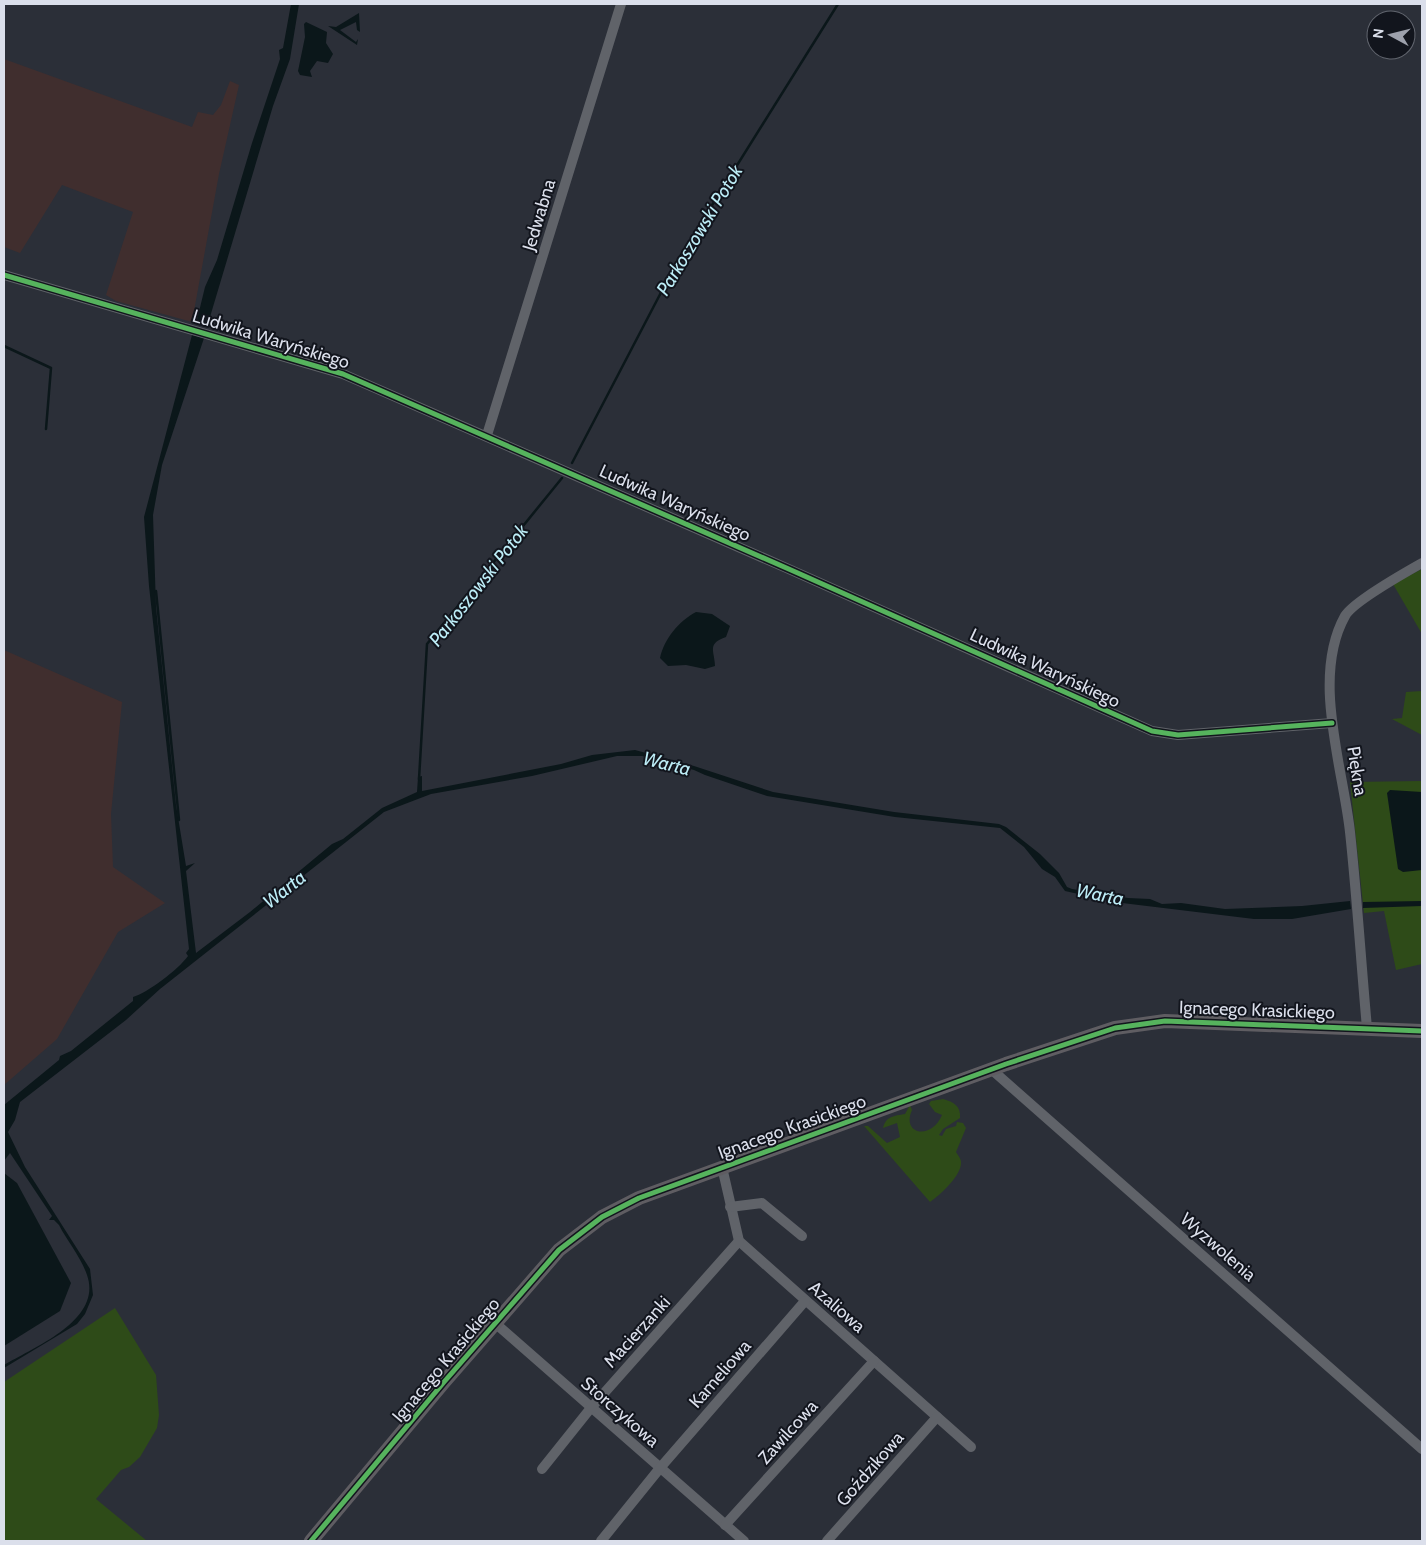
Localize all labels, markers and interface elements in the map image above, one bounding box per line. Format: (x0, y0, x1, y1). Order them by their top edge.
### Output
north arrow (1366, 10, 1416, 60)
text: N (1369, 27, 1388, 39)
water label: Parkoszowski Potok (651, 160, 748, 300)
street label: Jedwabna (517, 176, 560, 254)
street label: Ludwika Waryńskiego (190, 305, 352, 373)
street label: Ludwika Waryńskiego (596, 460, 754, 546)
water label: Parkoszowski Potok (424, 519, 534, 651)
street label: Ludwika Waryńskiego (966, 624, 1124, 712)
street label: Piękna (1342, 745, 1372, 798)
water label: Warta (641, 746, 693, 780)
water label: Warta (258, 865, 310, 913)
water label: Warta (1074, 879, 1126, 910)
street label: Ignacego Krasickiego (1179, 996, 1335, 1024)
street label: Ignacego Krasickiego (715, 1090, 869, 1164)
street label: Wyzwolenia (1176, 1208, 1261, 1286)
street label: Azaliowa (804, 1276, 870, 1338)
street label: Macierzanki (599, 1292, 675, 1372)
street label: Ignacego Krasickiego (387, 1293, 505, 1427)
street label: Kameliowa (684, 1335, 756, 1413)
street label: Storczykowa (576, 1372, 664, 1452)
street label: Zawilcowa (754, 1395, 823, 1469)
street label: Goździkowa (832, 1427, 909, 1511)

